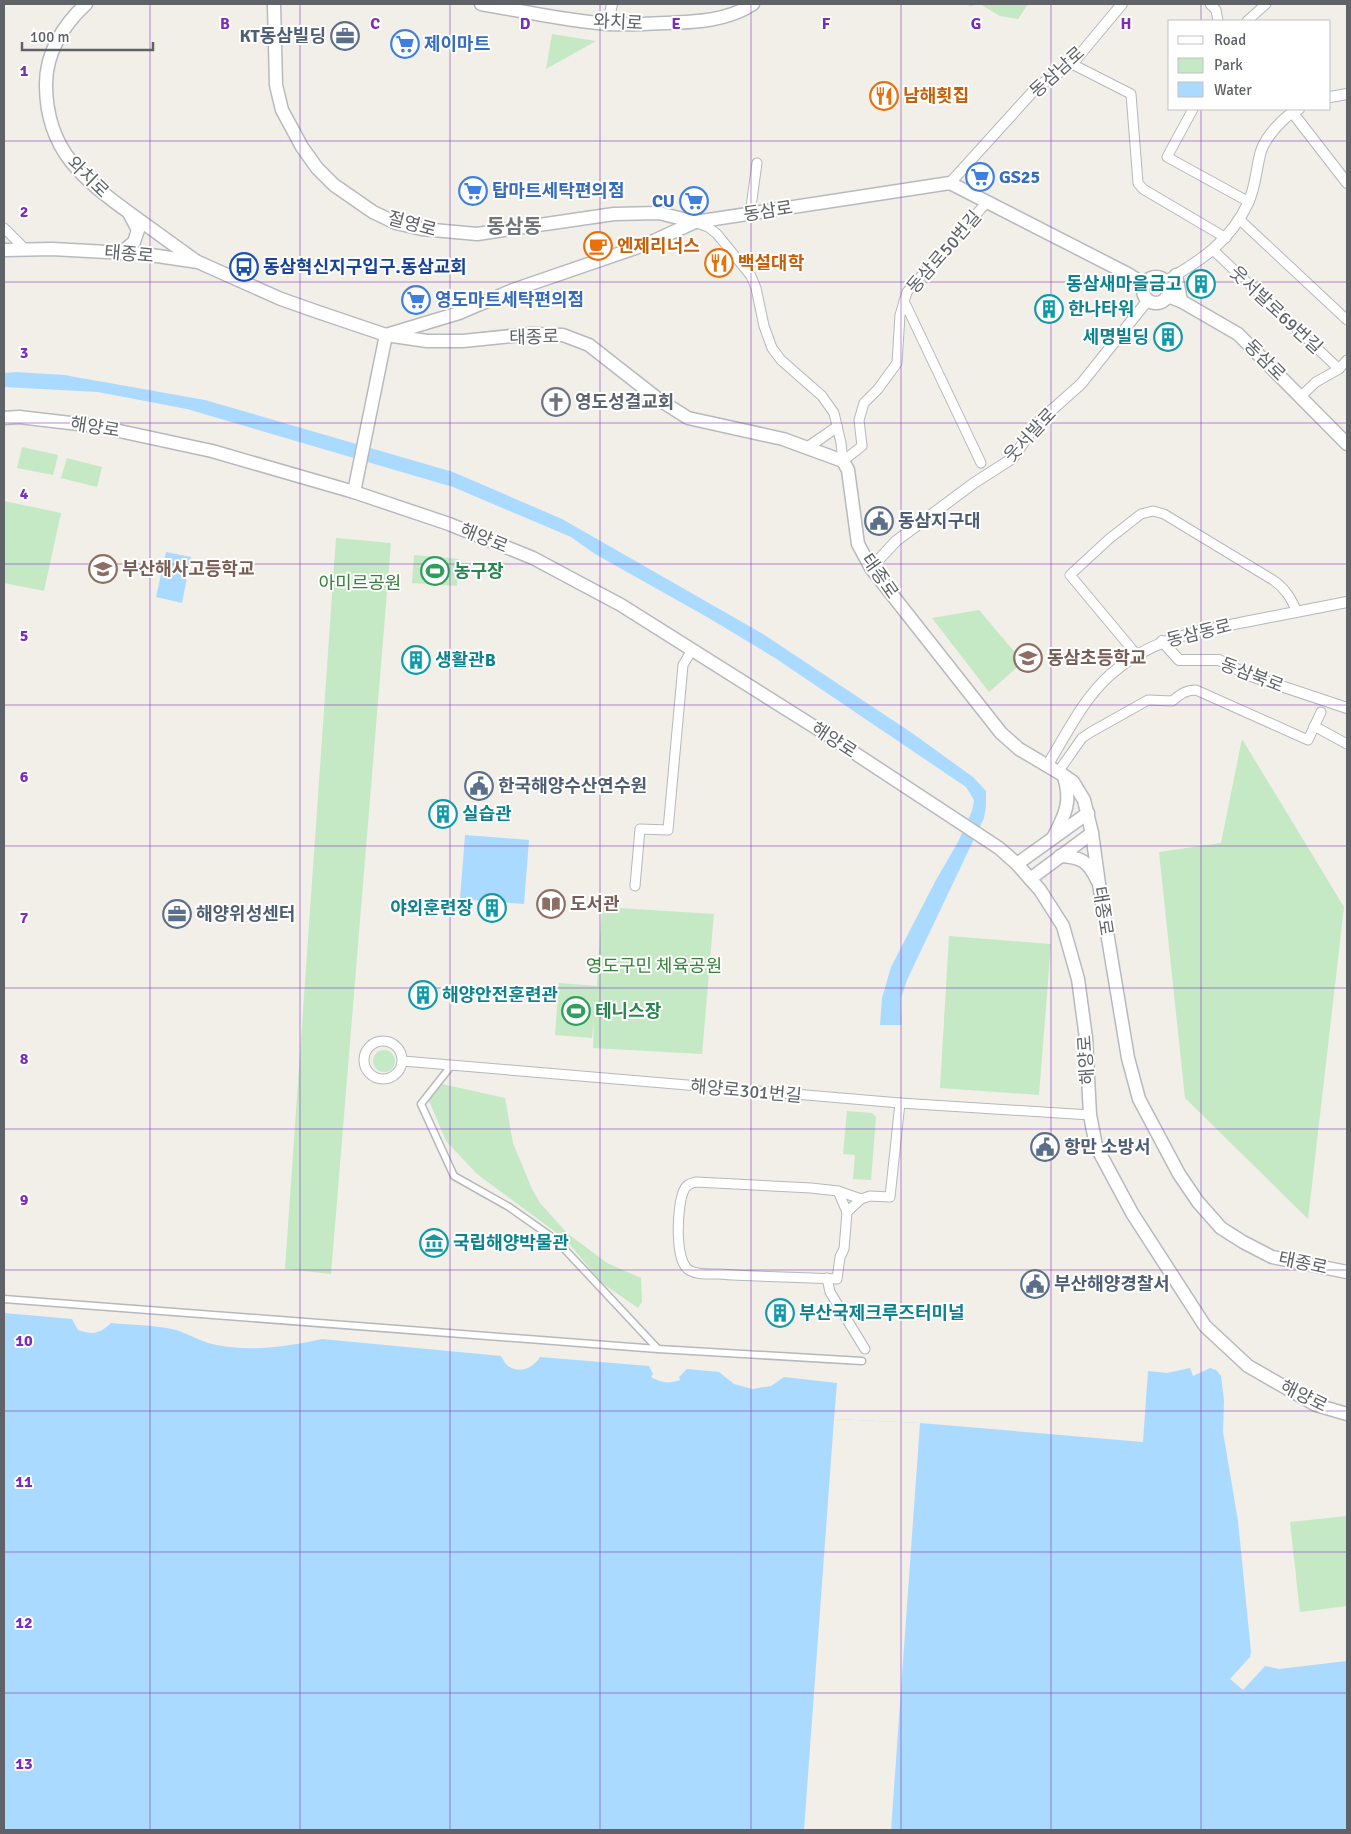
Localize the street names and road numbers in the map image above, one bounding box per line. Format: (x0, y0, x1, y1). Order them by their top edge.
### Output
street label: 와치로 (593, 10, 643, 34)
street label: 동삼남로 (1025, 42, 1089, 102)
street label: 와치로 (62, 152, 114, 202)
street label: 동삼로 (742, 196, 794, 226)
street label: 동삼로50번길 (902, 206, 986, 298)
street label: 절영로 (385, 207, 439, 241)
street label: 태종로 (103, 241, 155, 267)
street label: 웃서발로69번길 (1225, 261, 1327, 359)
street label: 태종로 (509, 326, 559, 348)
street label: 동삼로 (1240, 335, 1290, 385)
street label: 웃서발로 (999, 403, 1061, 467)
street label: 해양로 (69, 412, 121, 442)
street label: 해양로 (457, 518, 511, 558)
street label: 태종로 (857, 549, 903, 603)
street label: 동삼동로 (1164, 614, 1234, 652)
street label: 동삼북로 (1217, 653, 1287, 697)
street label: 해양로 (807, 717, 861, 763)
street label: 태종로 (1088, 885, 1118, 937)
street label: 해양로 (1073, 1034, 1099, 1086)
street label: 해양로301번길 (689, 1075, 803, 1107)
street label: 태종로 (1276, 1247, 1330, 1279)
street label: 해양로 (1277, 1375, 1331, 1417)

